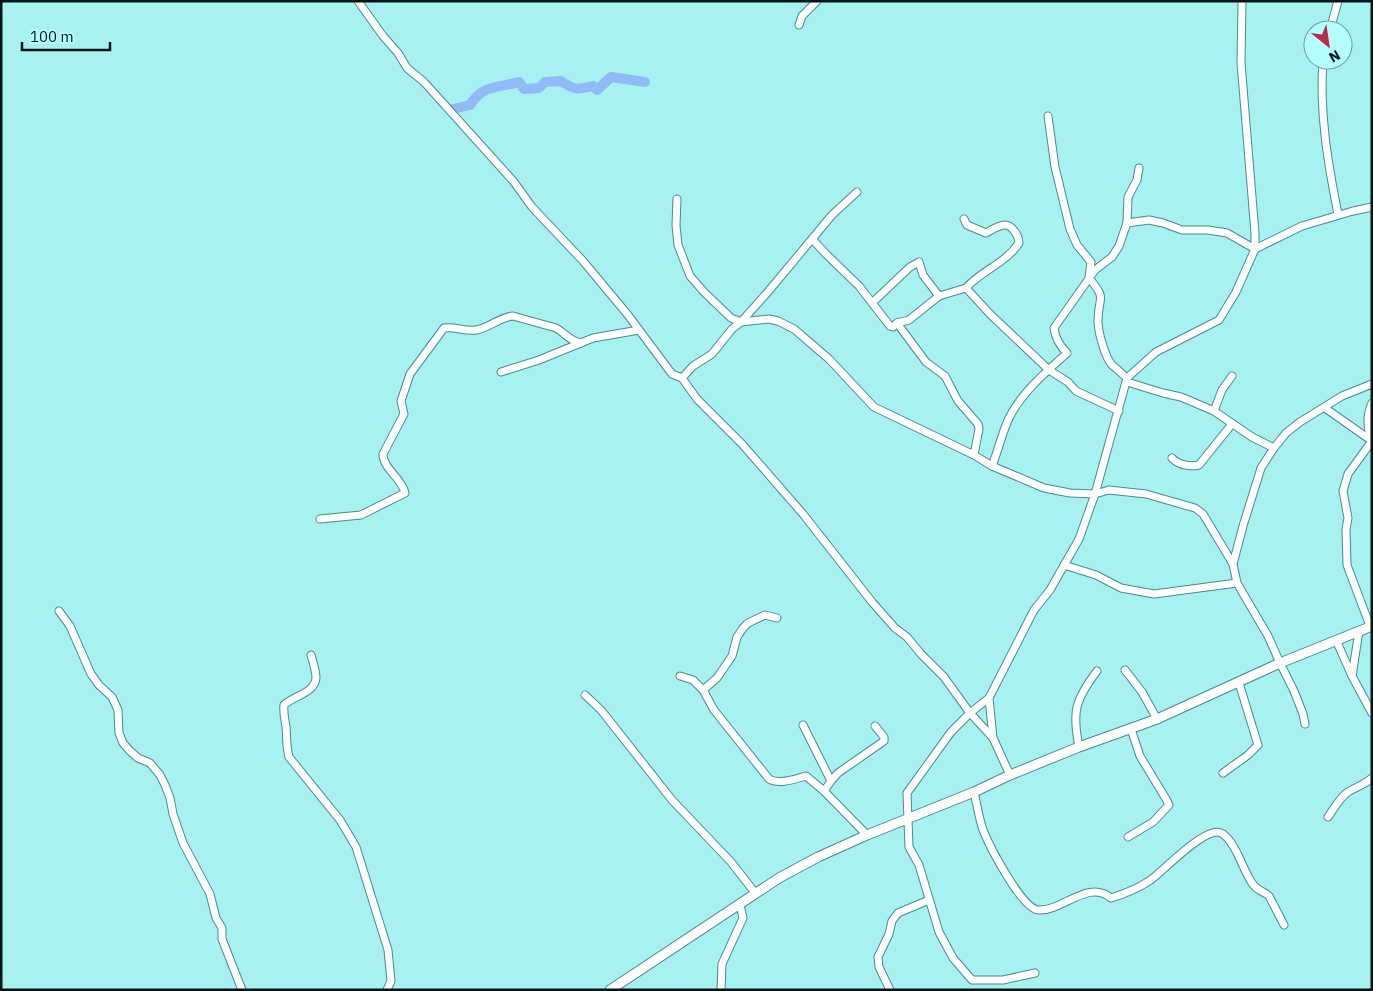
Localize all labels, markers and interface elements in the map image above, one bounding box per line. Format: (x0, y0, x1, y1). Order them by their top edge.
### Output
scale bar (22, 20, 110, 52)
north arrow (1303, 20, 1353, 70)
text: 100 m (30, 27, 74, 46)
text: N (1326, 46, 1343, 67)

